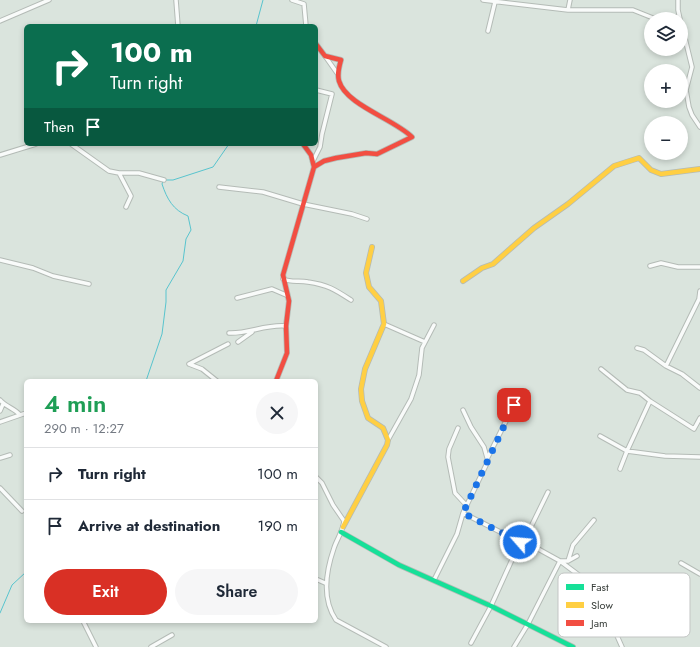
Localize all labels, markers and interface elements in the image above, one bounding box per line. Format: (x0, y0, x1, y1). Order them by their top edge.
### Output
map controls (644, 12, 688, 160)
button: layers (644, 12, 688, 56)
text: 100 m (110, 32, 193, 73)
icon: right (44, 40, 96, 92)
button: + (644, 64, 688, 108)
text: Turn right (110, 70, 182, 96)
text: Then (44, 116, 74, 138)
icon: arrive (82, 116, 104, 138)
button: − (644, 116, 688, 160)
text: 4 min (44, 386, 106, 421)
pin (497, 388, 531, 422)
button: close (256, 392, 298, 434)
icon: arrive (503, 394, 525, 416)
text: 290 m · 12:27 (44, 419, 124, 438)
icon: right (44, 463, 66, 485)
text: Turn right (78, 463, 146, 485)
text: 100 m (257, 463, 298, 485)
icon: arrive (44, 515, 66, 537)
text: Arrive at destination (78, 515, 220, 537)
text: 190 m (257, 515, 298, 537)
position arrow (499, 521, 541, 563)
button: Exit (44, 569, 167, 615)
button: Share (175, 569, 298, 615)
legend (558, 573, 690, 637)
text: Fast (591, 579, 609, 595)
text: Slow (591, 597, 613, 613)
text: Jam (589, 615, 608, 631)

